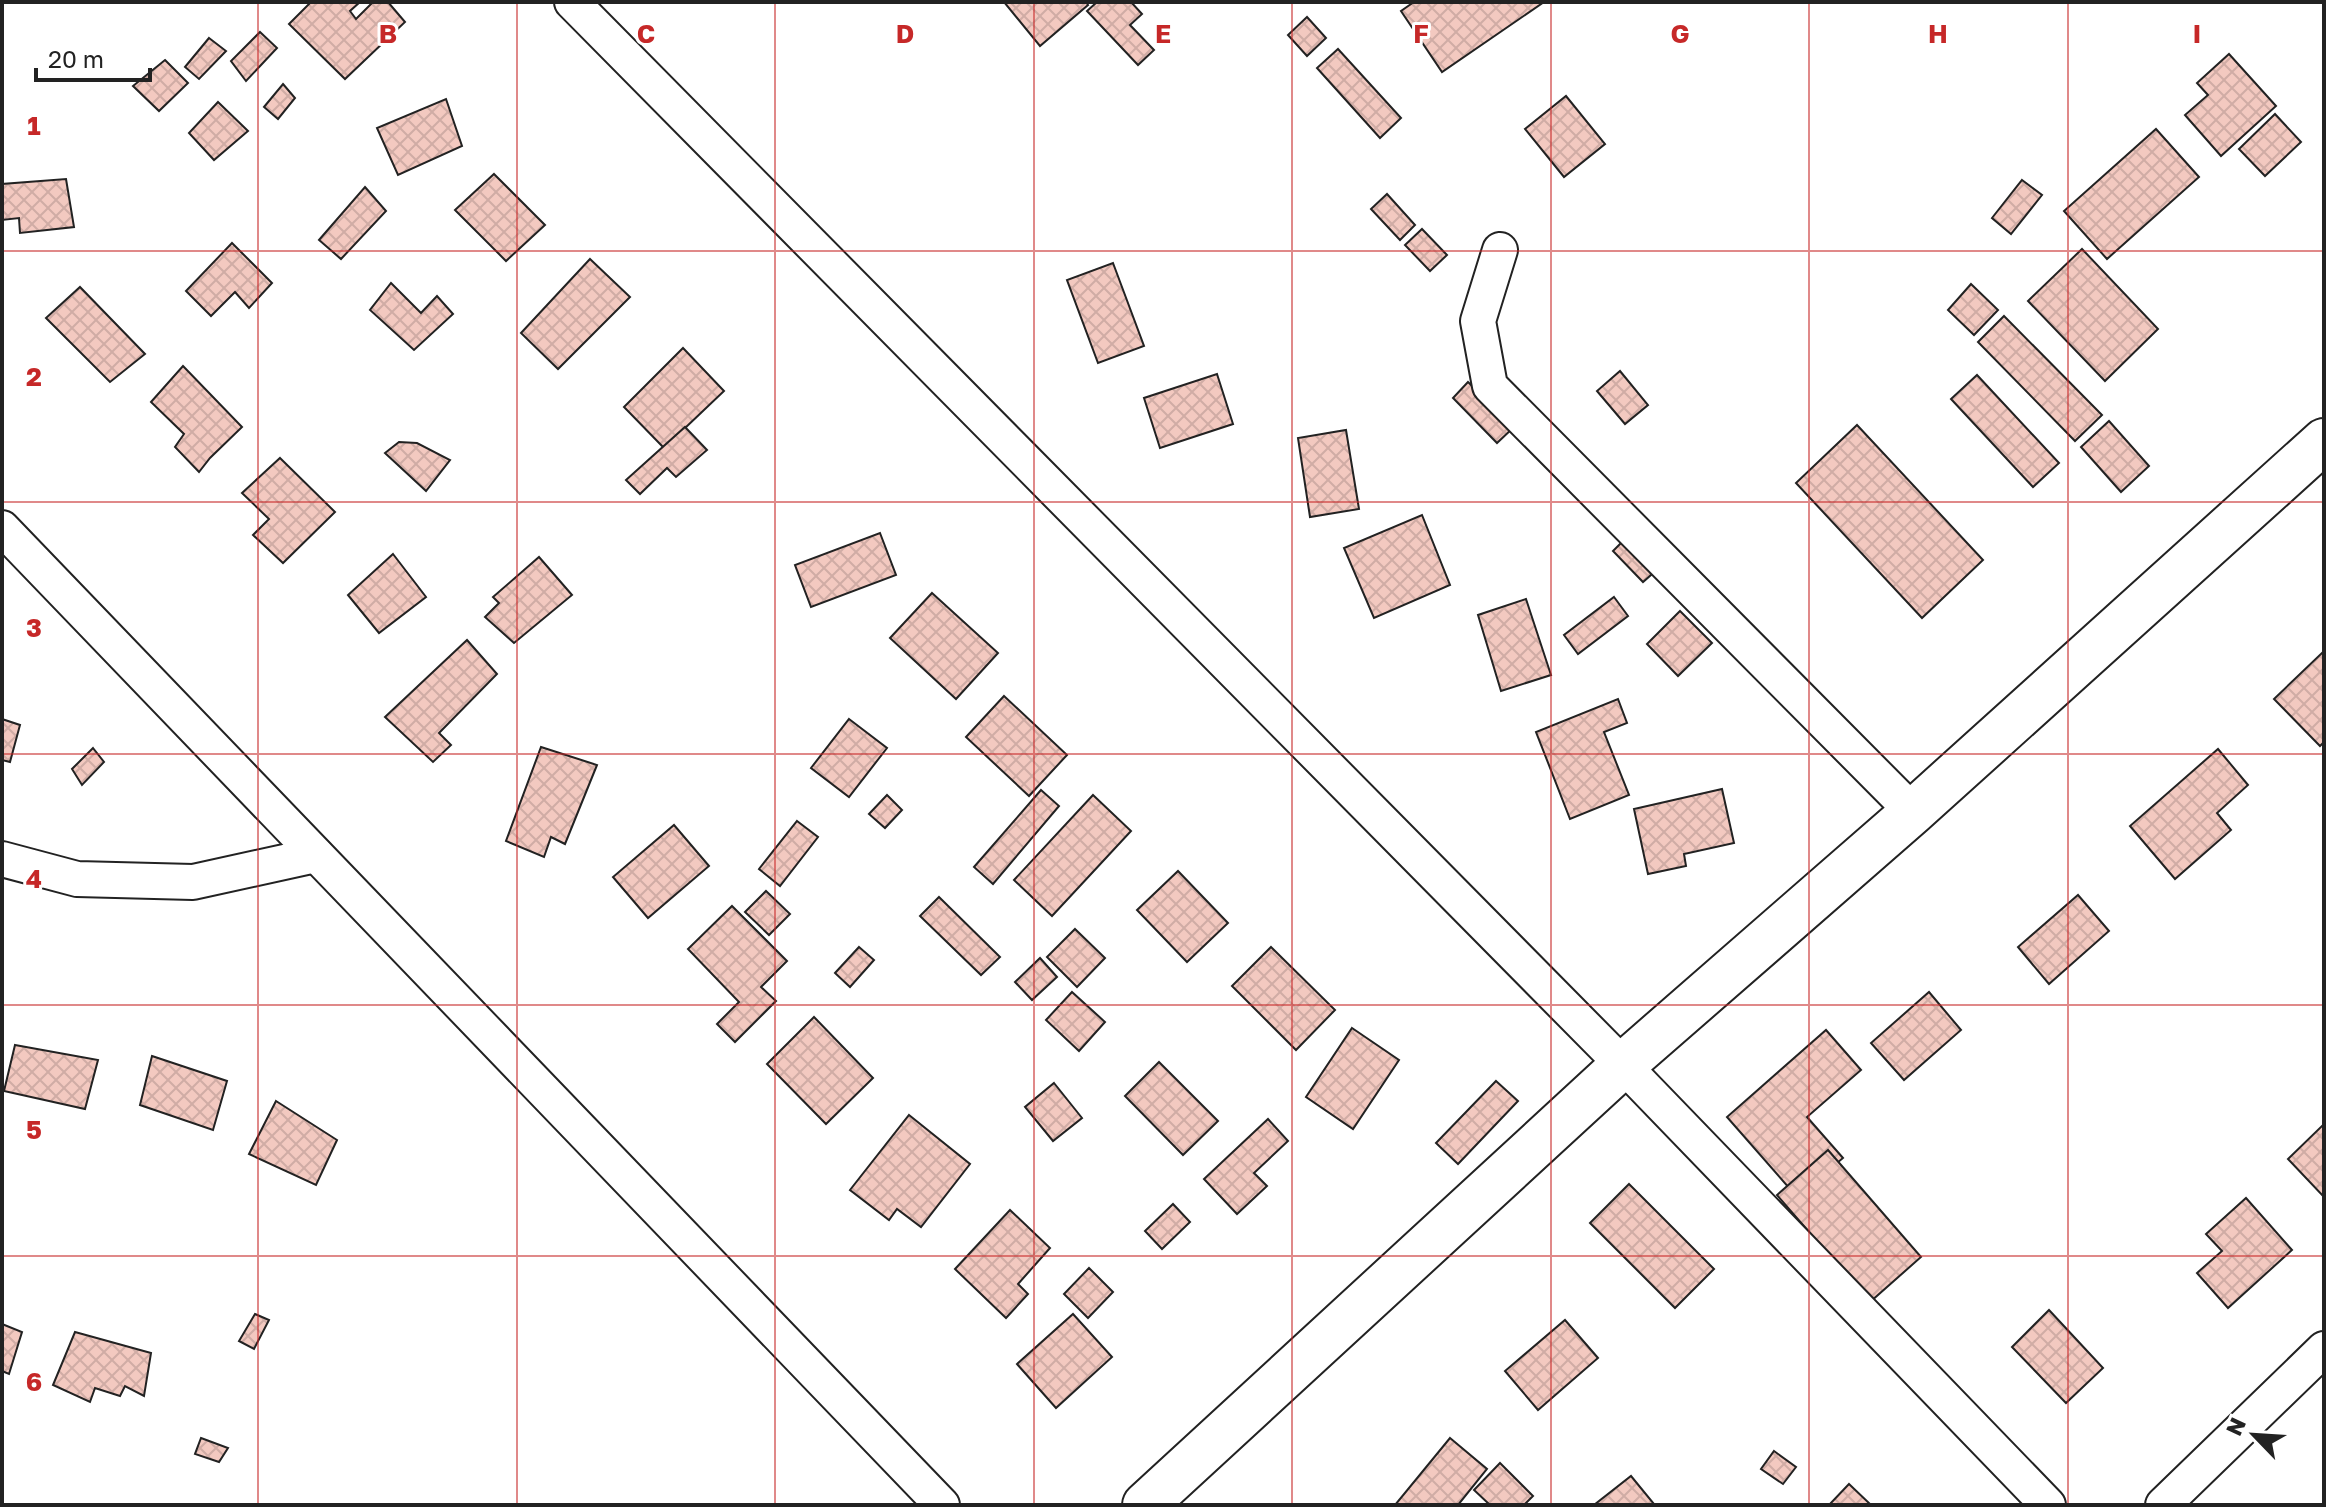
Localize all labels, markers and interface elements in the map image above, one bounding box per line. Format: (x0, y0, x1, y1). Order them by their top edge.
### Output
text: B (379, 18, 397, 49)
text: C (637, 18, 655, 49)
text: D (896, 18, 914, 49)
text: E (1155, 18, 1171, 49)
text: F (1413, 18, 1429, 49)
text: G (1670, 18, 1690, 49)
text: H (1928, 18, 1948, 49)
text: I (2193, 18, 2201, 49)
scale bar (36, 32, 150, 82)
text: 20 m (48, 44, 104, 73)
text: 1 (27, 110, 41, 141)
text: 2 (26, 361, 42, 392)
text: 3 (26, 612, 42, 643)
text: 4 (26, 863, 42, 894)
text: 5 (26, 1114, 42, 1145)
text: 6 (26, 1366, 42, 1397)
north arrow (2214, 1395, 2294, 1475)
text: N (2220, 1413, 2251, 1440)

